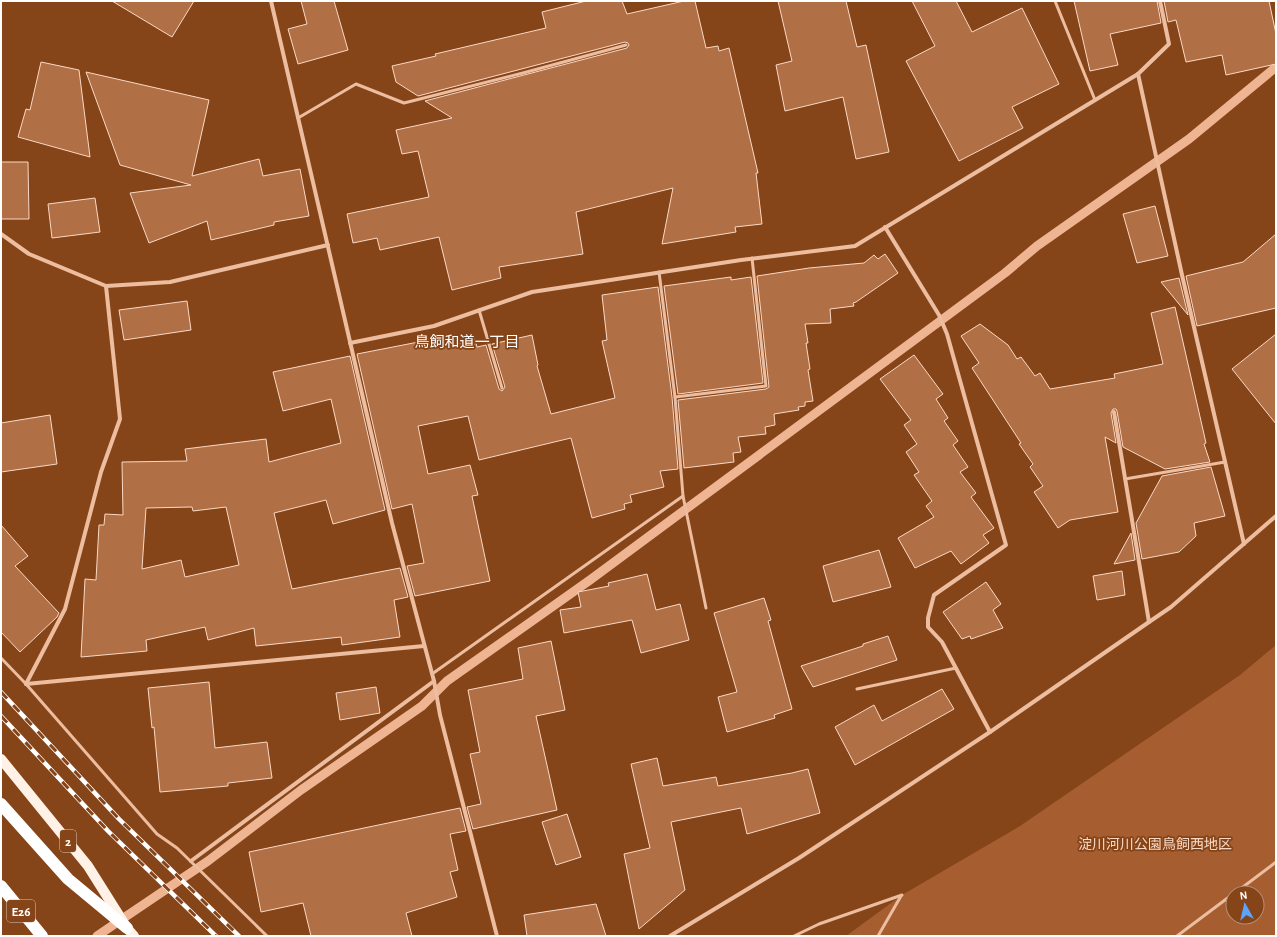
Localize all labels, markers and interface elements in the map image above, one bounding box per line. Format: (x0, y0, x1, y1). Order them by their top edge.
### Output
district label: 鳥飼和道一丁目 (414, 334, 520, 350)
road number: 2 (60, 830, 76, 852)
park label: 淀川河川公園鳥飼西地区 (1078, 837, 1232, 852)
north arrow (1225, 885, 1265, 925)
text: N (1239, 890, 1248, 902)
road number: E26 (7, 900, 35, 922)

